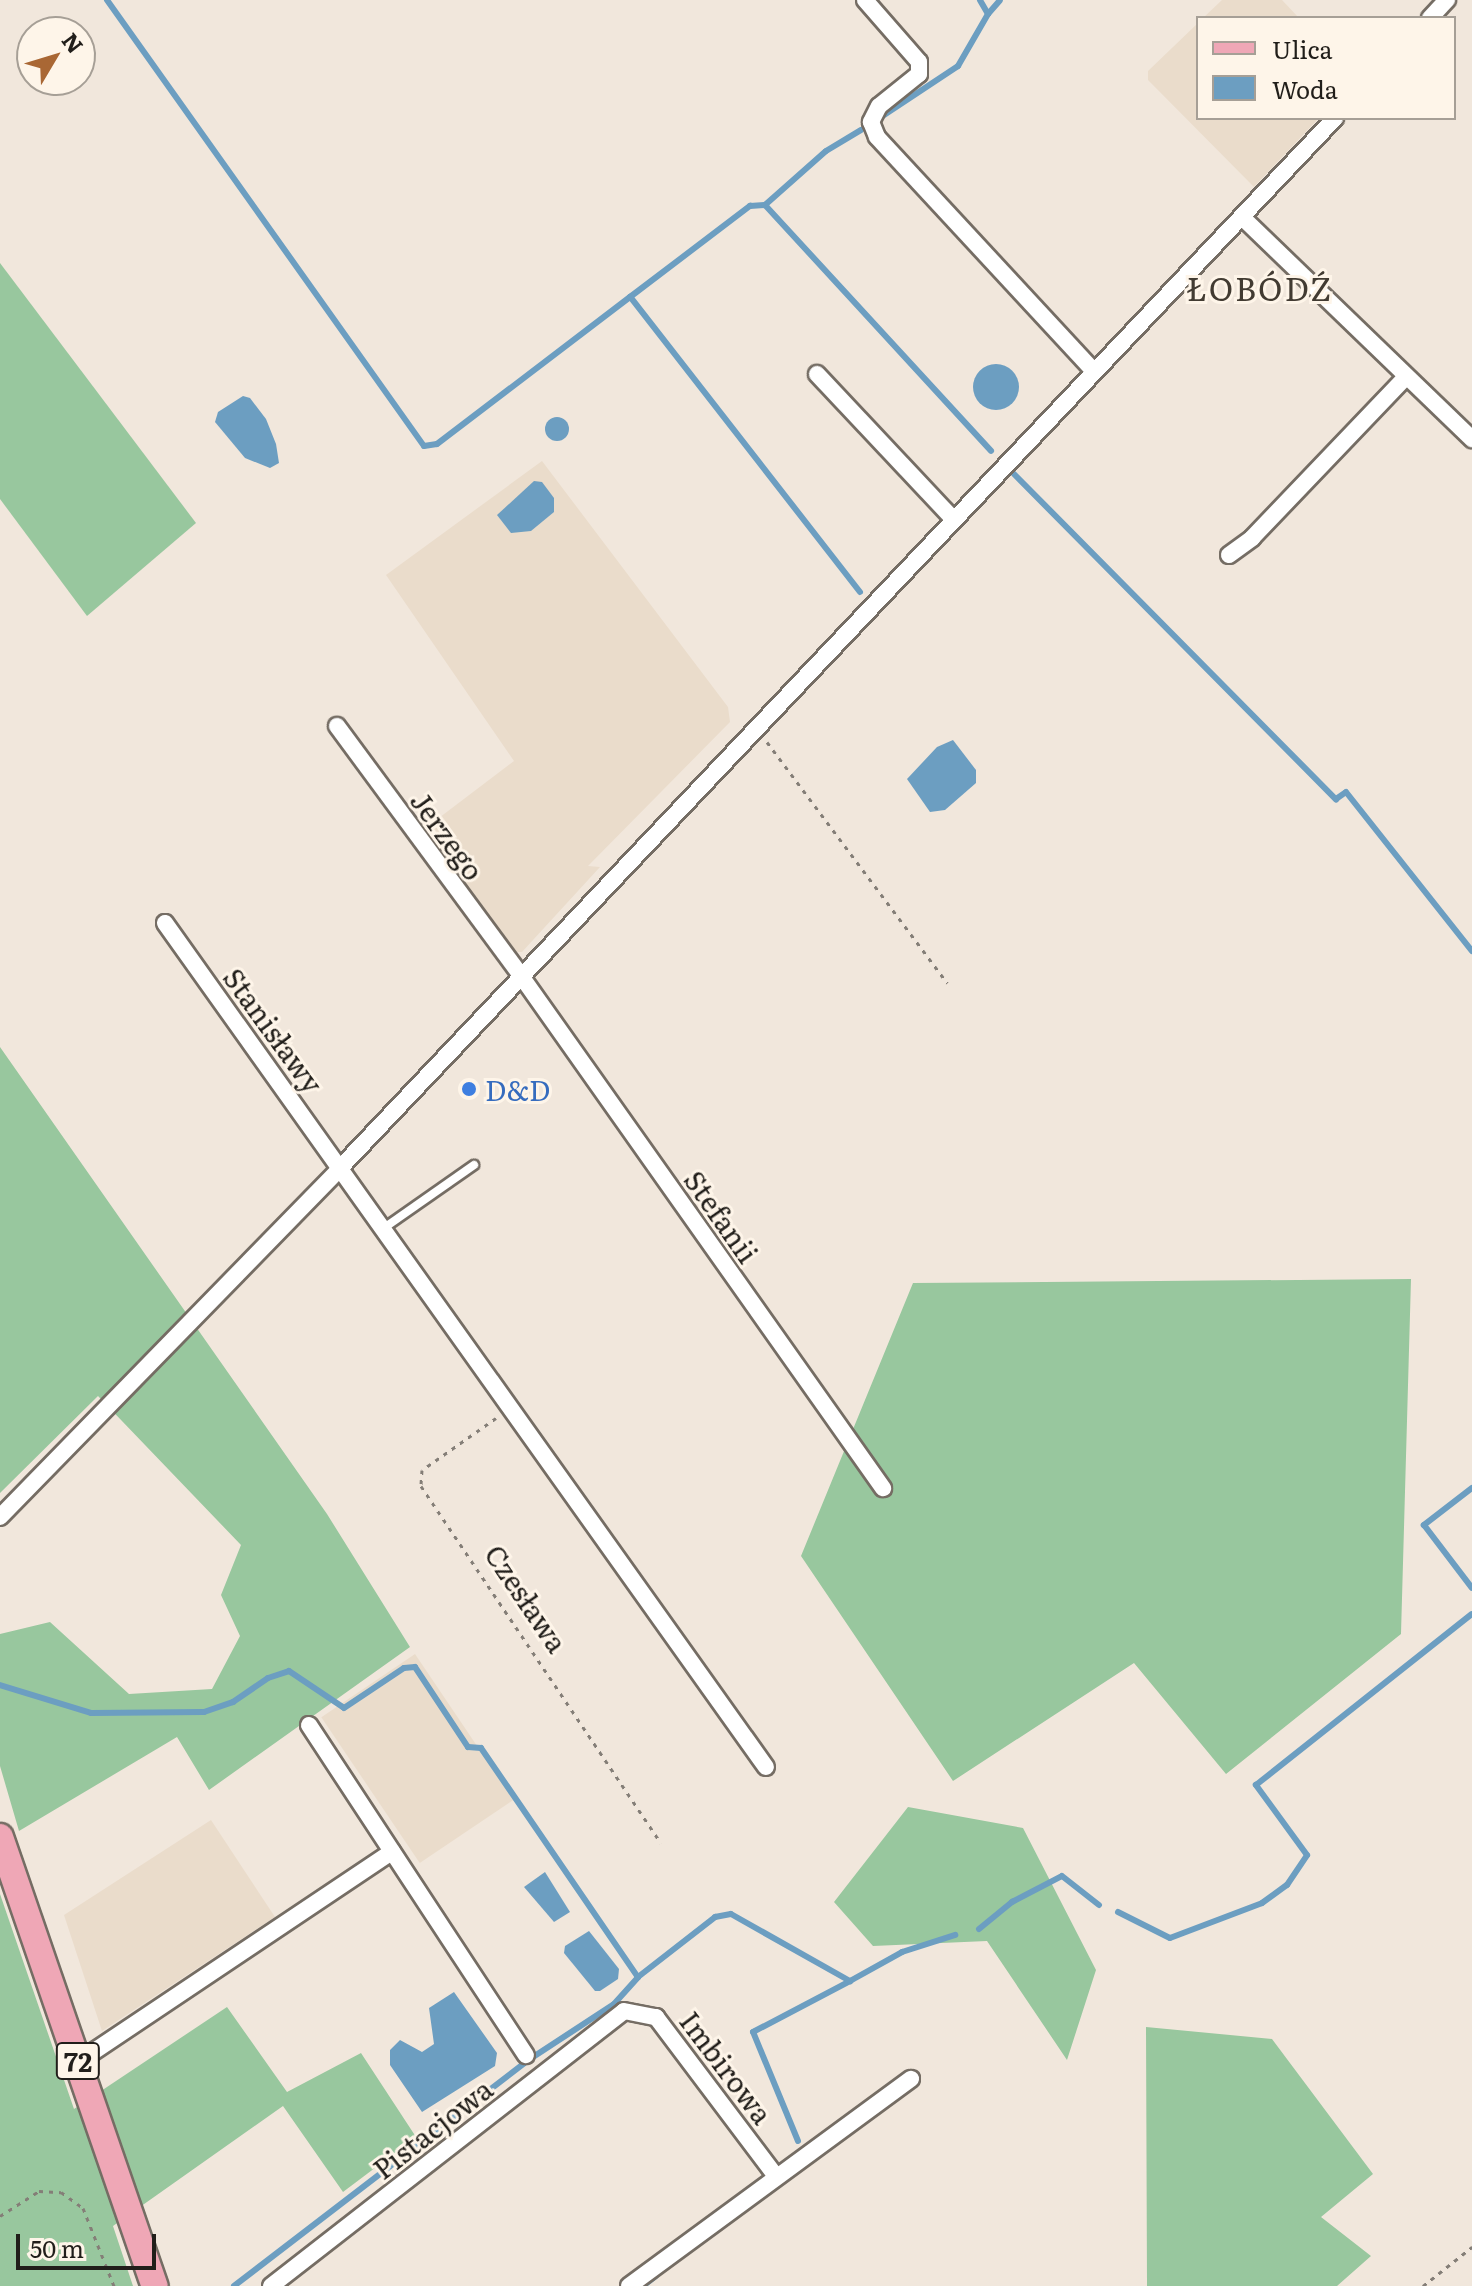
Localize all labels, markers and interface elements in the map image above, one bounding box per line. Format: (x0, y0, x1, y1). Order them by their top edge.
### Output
north arrow (16, 16, 96, 96)
legend (1196, 16, 1456, 120)
text: N (55, 25, 92, 60)
text: Ulica (1272, 31, 1332, 66)
text: Woda (1272, 71, 1338, 106)
district label: ŁOBÓDŹ (1187, 268, 1333, 306)
street label: Jerzego (405, 784, 491, 886)
street label: Stanisławy (217, 961, 331, 1099)
place label: D&D (485, 1072, 551, 1106)
marker: D&D (460, 1080, 478, 1098)
street label: Stefanii (678, 1163, 766, 1269)
street label: Czesława (479, 1538, 575, 1658)
street label: Imbirowa (674, 2004, 780, 2130)
road number: 72 (54, 2039, 102, 2083)
street label: Pistacjowa (366, 2071, 498, 2185)
scale bar (20, 2218, 160, 2268)
text: 50 m (30, 2230, 84, 2265)

